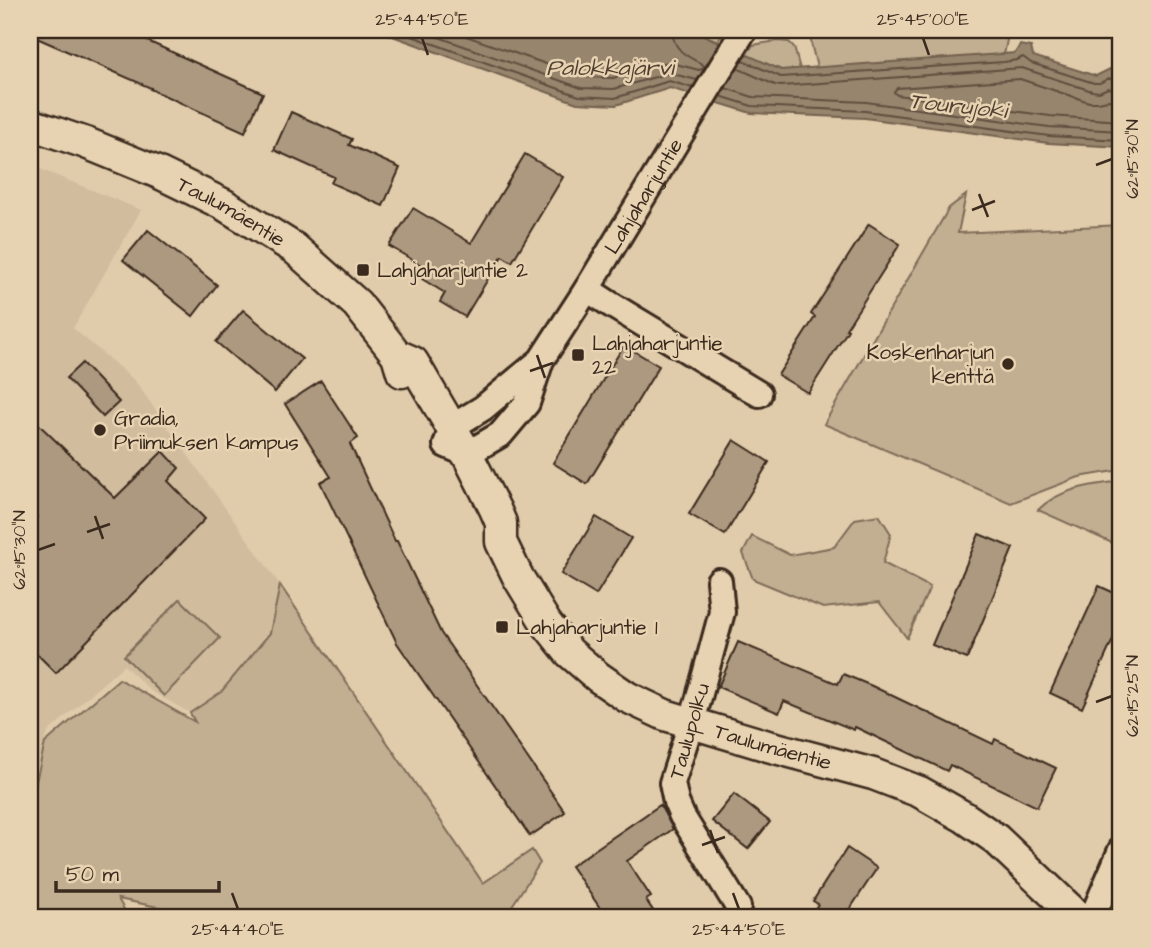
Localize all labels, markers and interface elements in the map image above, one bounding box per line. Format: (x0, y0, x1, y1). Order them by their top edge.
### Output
text: 25°44'50"E (375, 7, 469, 32)
text: 25°45'00"E (877, 7, 970, 32)
water label: Palokkajärvi (547, 52, 676, 84)
water label: Tourujoki (908, 85, 1011, 127)
text: 62°15'30"N (1120, 119, 1145, 199)
street label: Lahjaharjuntie (598, 133, 690, 260)
street label: Taulumäentie (172, 170, 291, 254)
place label: Lahjaharjuntie 2 (377, 256, 528, 285)
marker: Lahjaharjuntie 2 (355, 262, 371, 278)
place label: Lahjaharjuntie 22 (592, 329, 723, 382)
place label: Koskenharjun kenttä (867, 338, 994, 391)
marker: Lahjaharjuntie 22 (570, 347, 586, 363)
marker: Koskenharjun kenttä (1000, 356, 1016, 372)
place label: Gradia, Priimuksen kampus (114, 404, 299, 458)
marker: Gradia, Priimuksen kampus (92, 422, 108, 438)
text: 62°15'30"N (7, 510, 32, 590)
place label: Lahjaharjuntie 1 (516, 613, 658, 642)
marker: Lahjaharjuntie 1 (494, 619, 510, 635)
text: 62°15'25"N (1120, 655, 1145, 737)
street label: Taulupolku (662, 679, 718, 783)
street label: Taulumäentie (711, 717, 835, 777)
scale bar (56, 850, 219, 894)
text: 50 m (66, 860, 120, 889)
text: 25°44'40"E (192, 917, 285, 942)
text: 25°44'50"E (692, 917, 786, 942)

